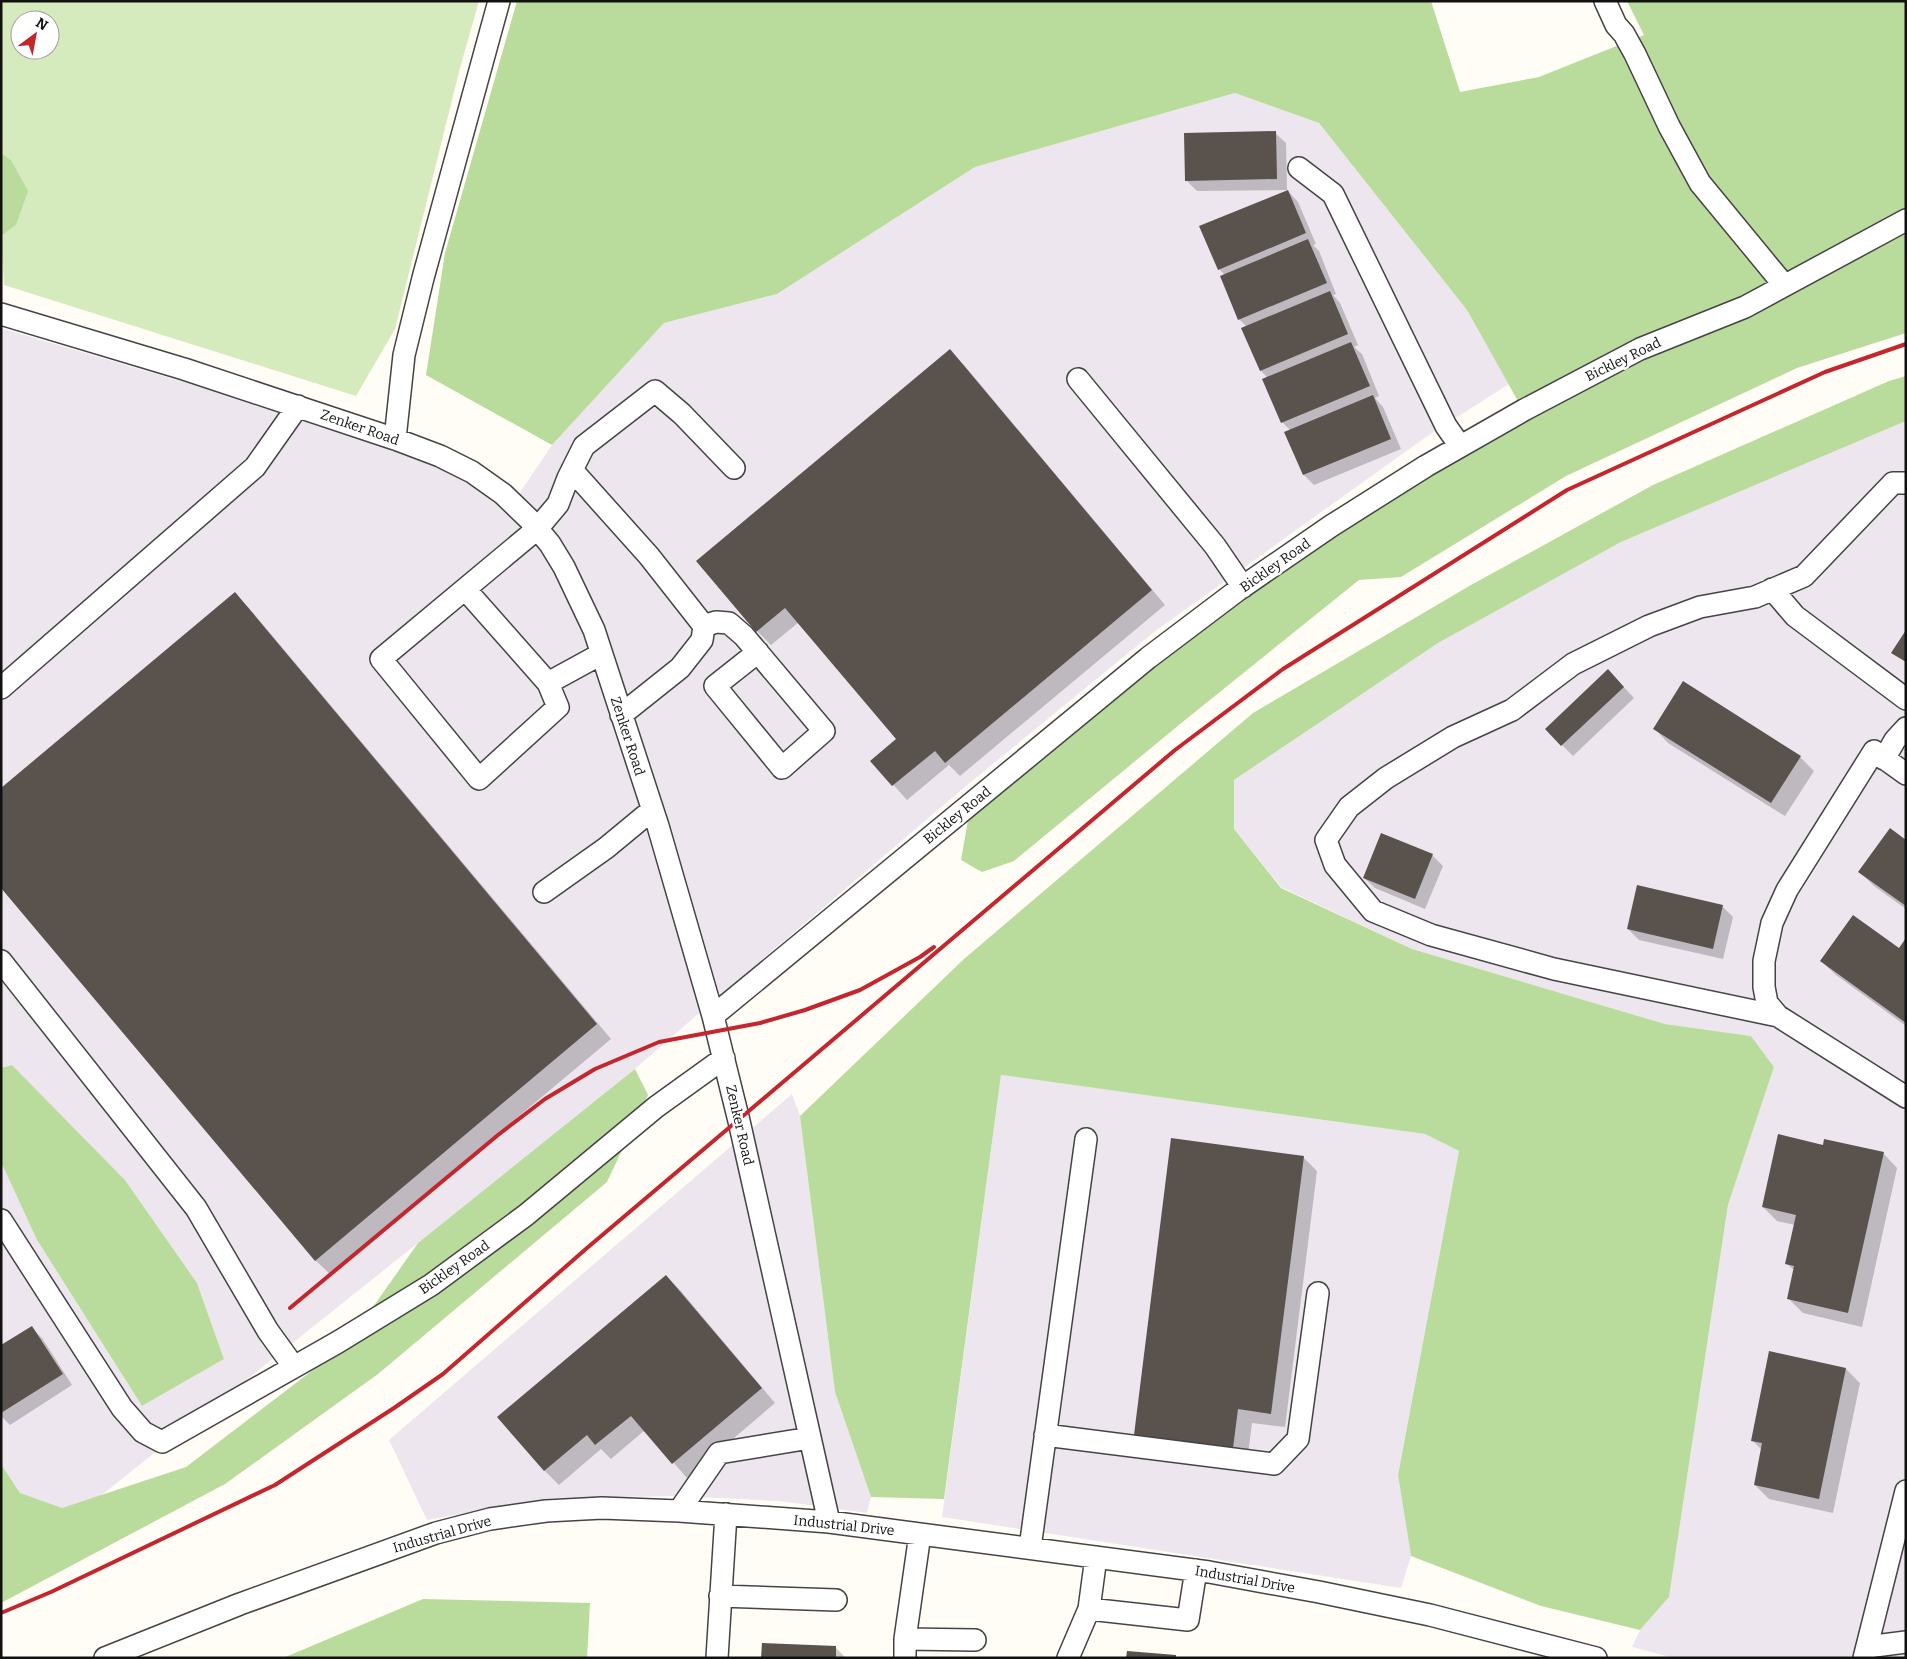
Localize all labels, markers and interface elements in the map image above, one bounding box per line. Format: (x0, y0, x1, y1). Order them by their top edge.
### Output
north arrow (10, 10, 60, 60)
text: N (33, 14, 51, 35)
street label: Bickley Road (1583, 334, 1664, 385)
street label: Zenker Road (318, 406, 401, 449)
street label: Bickley Road (1237, 535, 1314, 596)
street label: Zenker Road (607, 695, 648, 778)
street label: Bickley Road (920, 783, 995, 848)
street label: Zenker Road (722, 1083, 757, 1167)
street label: Bickley Road (416, 1237, 493, 1298)
street label: Industrial Drive (391, 1512, 493, 1557)
street label: Industrial Drive (793, 1512, 895, 1539)
street label: Industrial Drive (1193, 1562, 1296, 1597)

